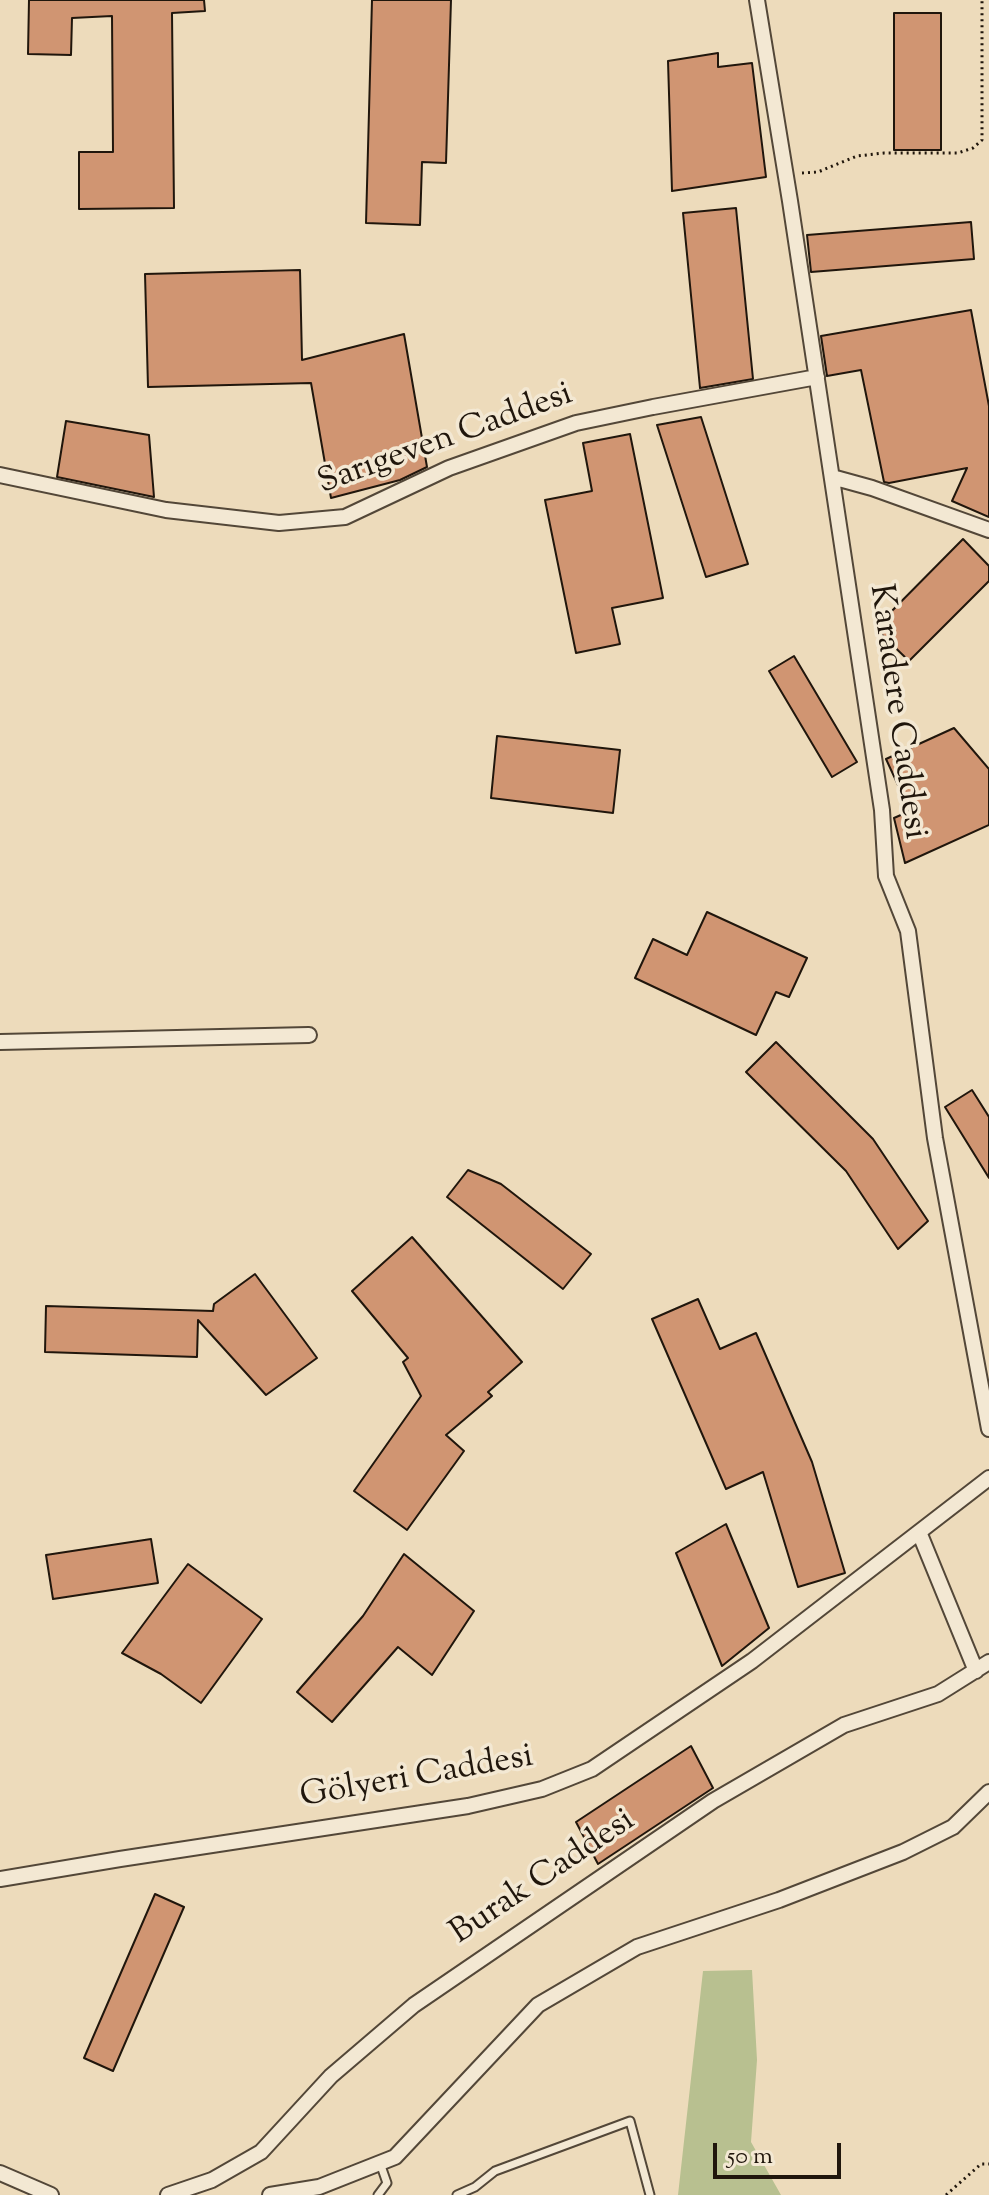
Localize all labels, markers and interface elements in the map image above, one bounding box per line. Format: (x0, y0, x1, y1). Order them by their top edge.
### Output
street label: Sarıgeven Caddesi (313, 376, 579, 506)
street label: Karadere Caddesi (857, 582, 933, 842)
street label: Gölyeri Caddesi (297, 1738, 537, 1820)
street label: Burak Caddesi (444, 1802, 644, 1956)
scale bar (717, 2127, 845, 2177)
text: 50 m (727, 2140, 773, 2174)

